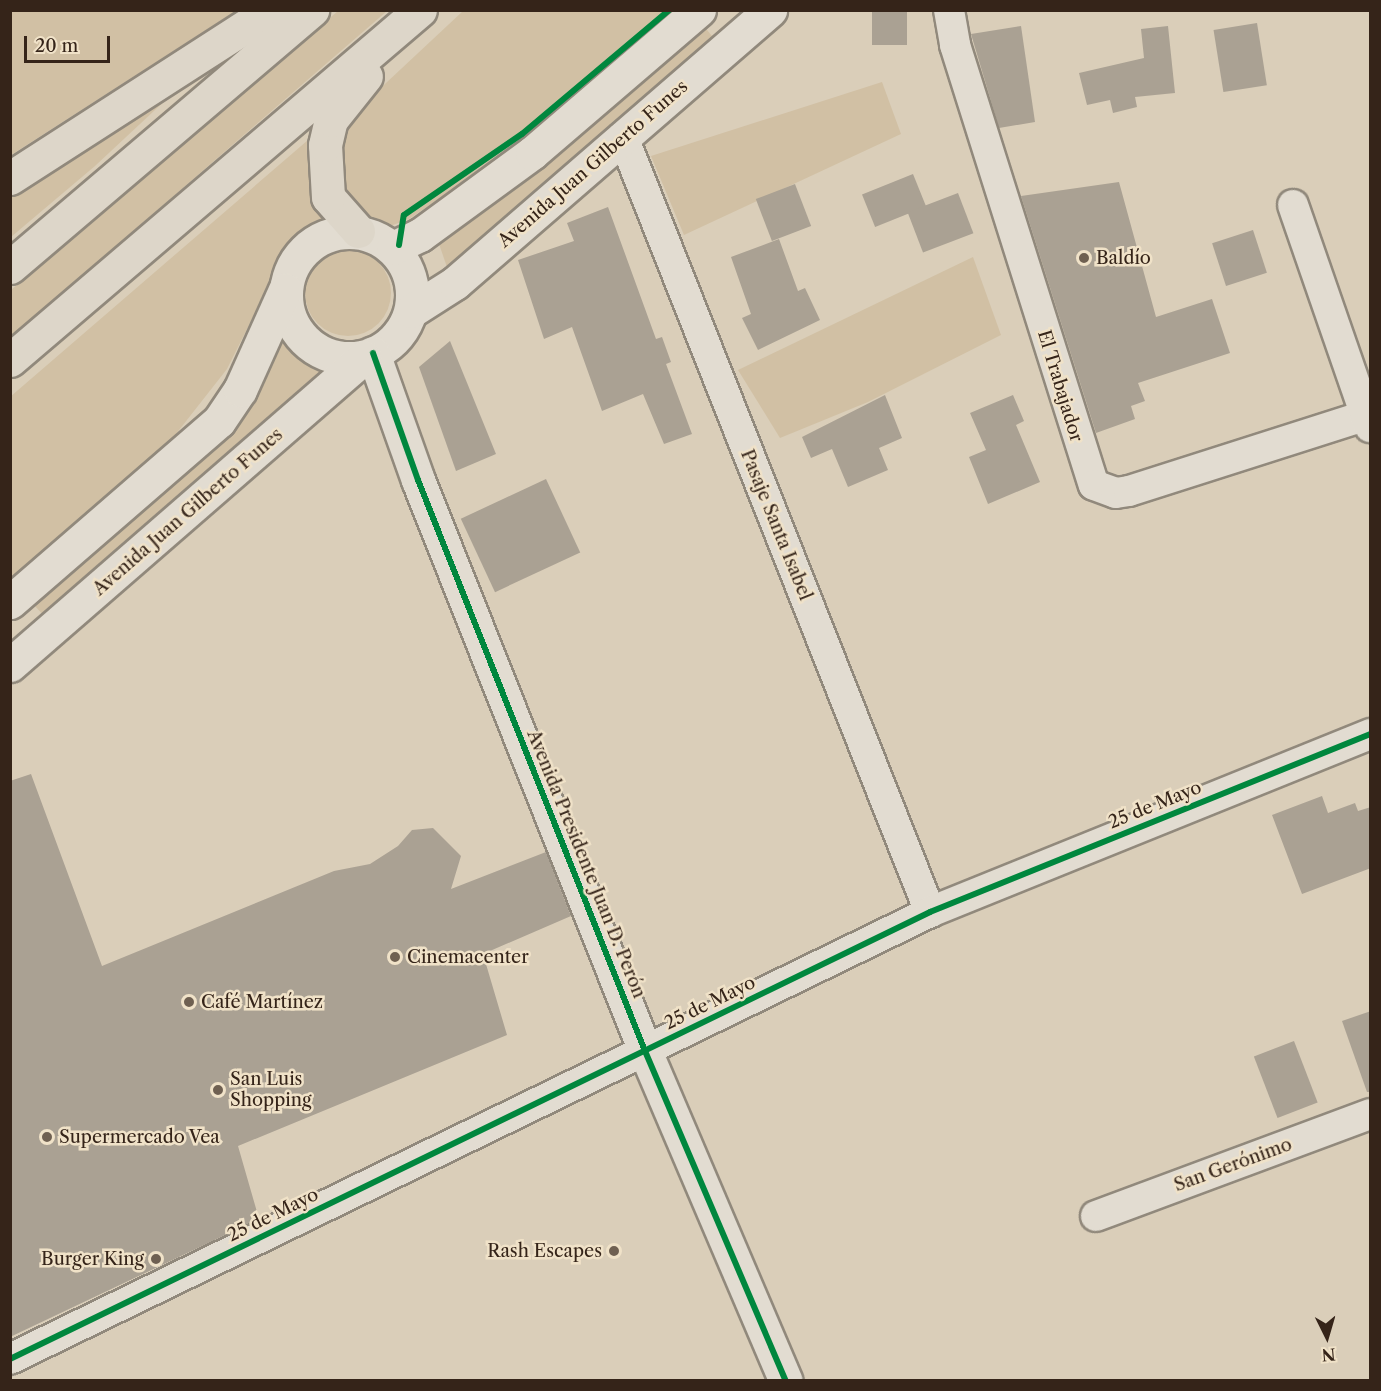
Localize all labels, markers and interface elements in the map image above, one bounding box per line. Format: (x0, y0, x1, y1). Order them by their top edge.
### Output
scale bar (27, 24, 112, 62)
text: 20 m (35, 35, 78, 57)
street label: Avenida Juan Gilberto Funes (494, 76, 692, 252)
place label: Baldío (1096, 247, 1151, 269)
marker: Baldío (1077, 251, 1091, 265)
street label: El Trabajador (1033, 327, 1087, 445)
street label: Avenida Juan Gilberto Funes (89, 424, 287, 600)
street label: Pasaje Santa Isabel (736, 446, 816, 604)
street label: Avenida Presidente Juan D. Perón (522, 727, 650, 1001)
street label: 25 de Mayo (1105, 777, 1205, 833)
place label: Cinemacenter (407, 946, 529, 968)
marker: Cinemacenter (388, 950, 402, 964)
street label: 25 de Mayo (661, 972, 759, 1034)
place label: Café Martínez (201, 991, 323, 1013)
marker: Café Martínez (182, 995, 196, 1009)
place label: San Luis Shopping (230, 1069, 312, 1112)
marker: San Luis Shopping (211, 1083, 225, 1097)
place label: Supermercado Vea (59, 1126, 221, 1148)
marker: Supermercado Vea (40, 1130, 54, 1144)
street label: San Gerónimo (1171, 1134, 1295, 1196)
street label: 25 de Mayo (224, 1184, 322, 1246)
place label: Rash Escapes (487, 1240, 602, 1262)
marker: Rash Escapes (607, 1244, 621, 1258)
place label: Burger King (41, 1248, 144, 1270)
marker: Burger King (149, 1252, 163, 1266)
north arrow (1297, 1307, 1357, 1367)
text: N (1321, 1344, 1336, 1365)

